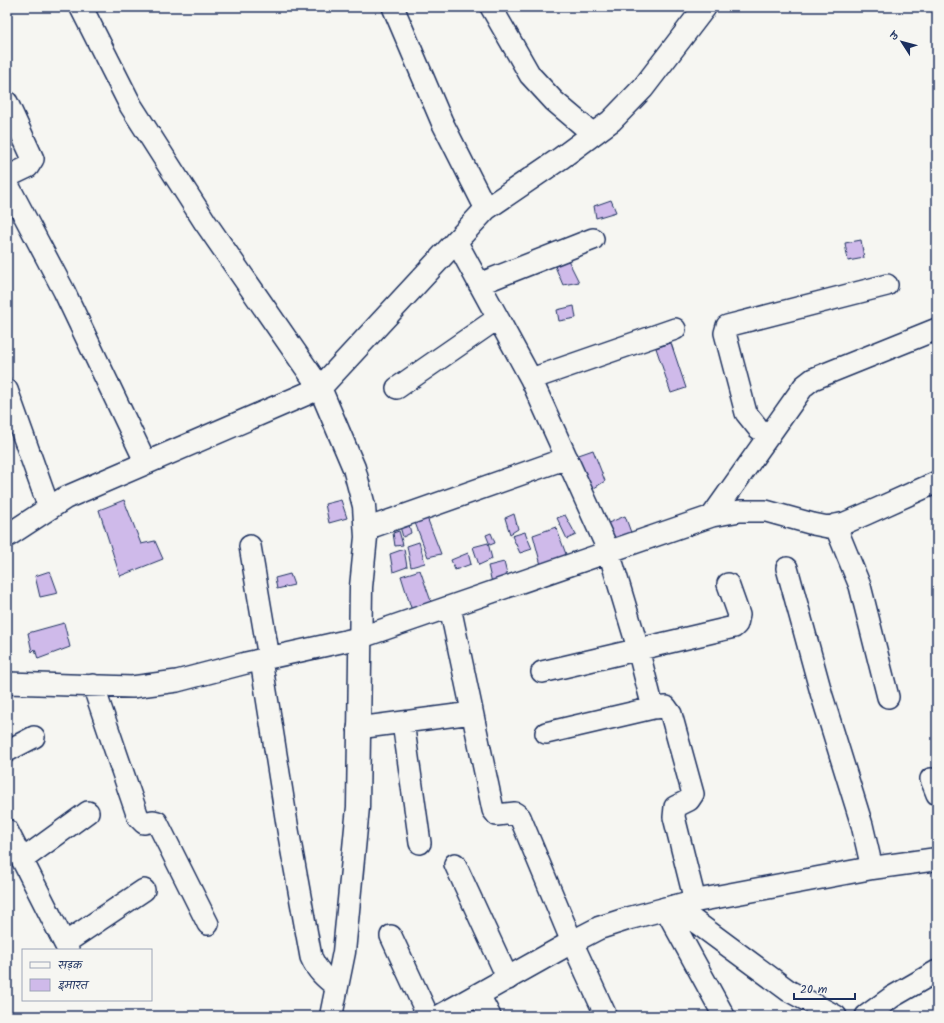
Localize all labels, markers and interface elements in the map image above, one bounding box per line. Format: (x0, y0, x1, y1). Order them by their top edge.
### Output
north arrow (882, 22, 922, 62)
text: उ (885, 27, 905, 45)
legend (22, 949, 152, 1001)
text: सड़क (58, 956, 84, 975)
scale bar (794, 975, 855, 1001)
text: इमारत (58, 976, 90, 995)
text: 20 m (800, 980, 828, 999)

